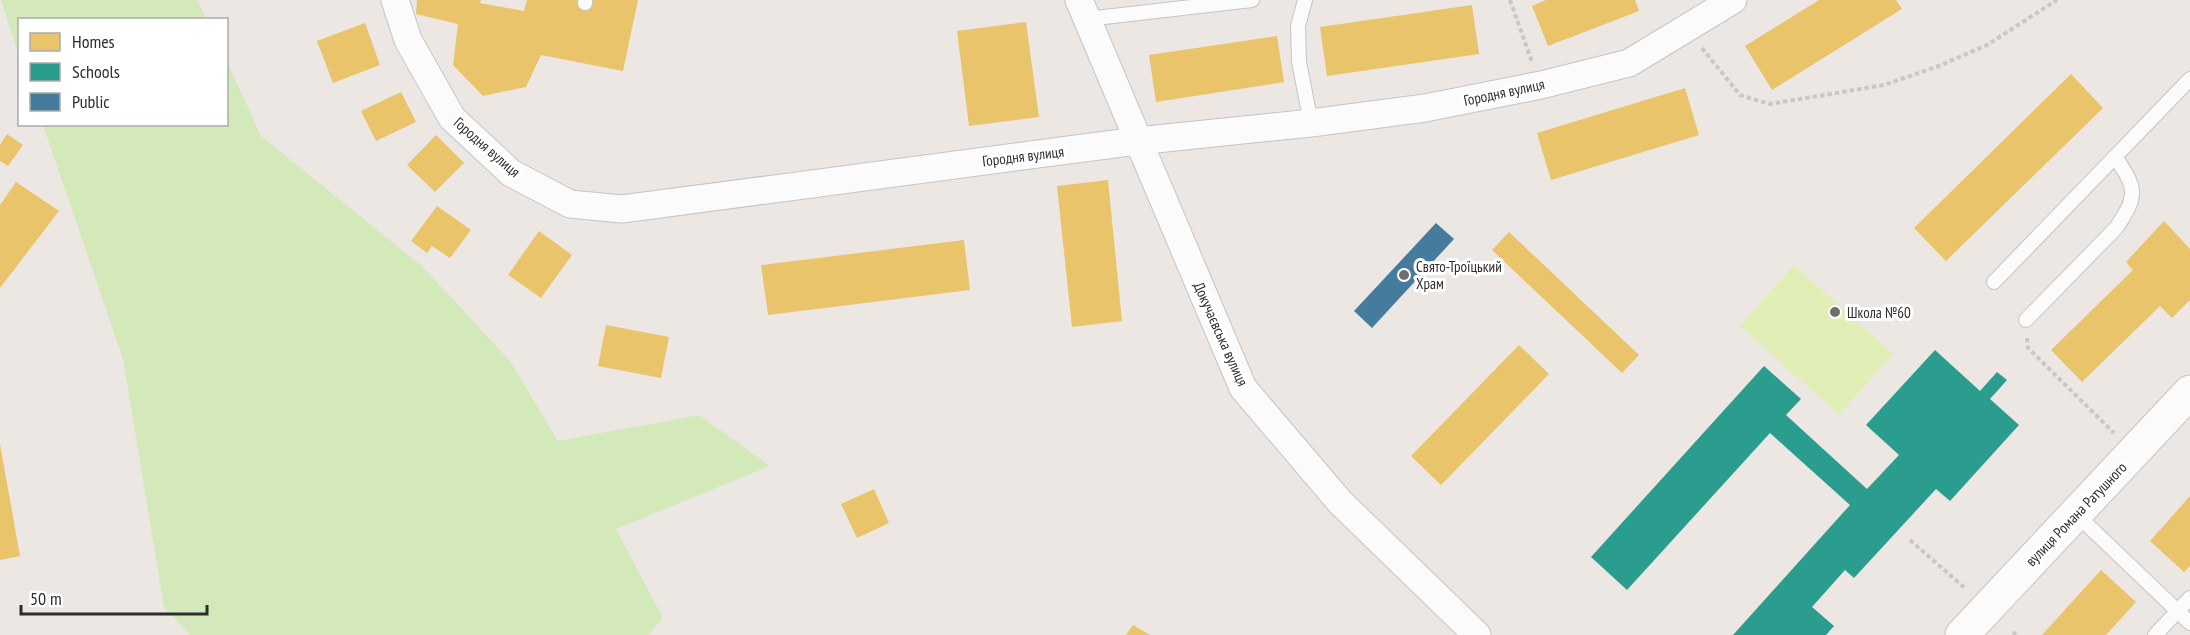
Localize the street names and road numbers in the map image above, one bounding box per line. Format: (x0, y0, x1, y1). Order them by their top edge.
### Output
street label: Городня вулиця (1462, 74, 1546, 110)
street label: Городня вулиця (450, 113, 524, 181)
street label: Городня вулиця (981, 142, 1065, 170)
street label: Докучаєвська вулиця (1190, 279, 1253, 389)
street label: вулиця Романа Ратушного (2021, 458, 2131, 570)

